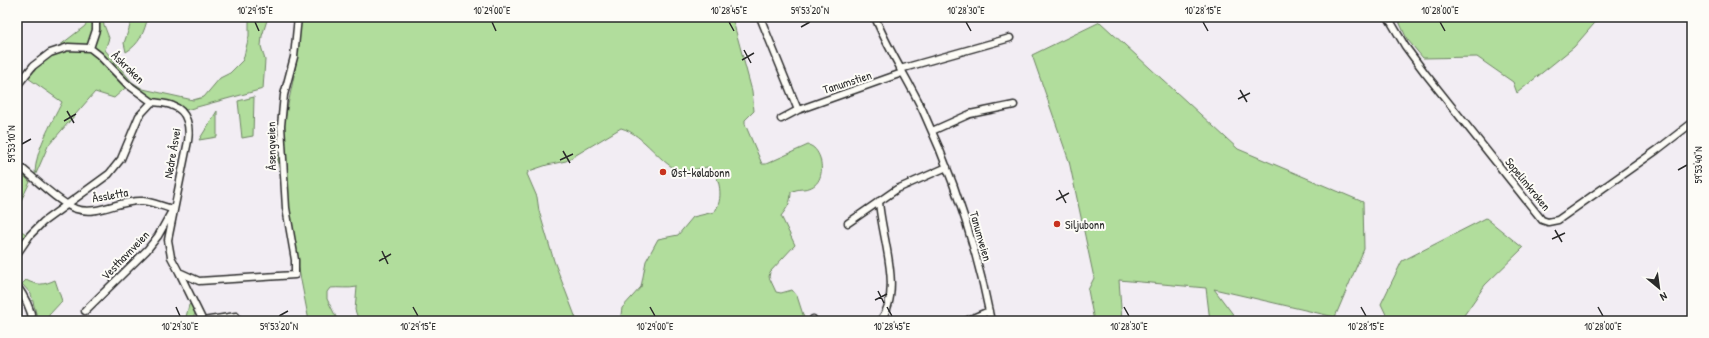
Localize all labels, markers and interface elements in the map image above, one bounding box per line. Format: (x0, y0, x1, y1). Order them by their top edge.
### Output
text: 10°29'15"E (237, 4, 273, 17)
text: 10°29'00"E (474, 4, 511, 17)
text: 10°28'45"E (711, 4, 748, 17)
text: 59°53'20"N (791, 4, 829, 17)
text: 10°28'30"E (947, 4, 985, 17)
text: 10°28'15"E (1185, 4, 1222, 17)
text: 10°28'00"E (1421, 4, 1459, 17)
street label: Åskroken (108, 47, 148, 87)
street label: Tanumstien (820, 66, 874, 98)
street label: Åsengveien (262, 122, 280, 170)
text: 59°53'10"N (5, 125, 18, 163)
street label: Nedre Åsvei (159, 127, 185, 179)
text: 59°53'40"N (1692, 146, 1705, 184)
street label: Sopelimkroken (1501, 154, 1555, 214)
place label: Øst-kølabonn (671, 164, 730, 181)
marker: Øst-kølabonn (658, 167, 668, 177)
street label: Åssletta (91, 183, 130, 206)
street label: Tanumveien (966, 209, 996, 263)
place label: Siljubonn (1065, 216, 1105, 233)
marker: Siljubonn (1052, 219, 1062, 229)
street label: Vesthavnveien (97, 227, 153, 283)
north arrow (1639, 268, 1679, 308)
text: N (1658, 289, 1670, 304)
text: 10°29'30"E (162, 320, 199, 333)
text: 59°53'20"N (260, 320, 298, 333)
text: 10°29'15"E (400, 320, 436, 333)
text: 10°29'00"E (637, 320, 674, 333)
text: 10°28'45"E (874, 320, 911, 333)
text: 10°28'30"E (1110, 320, 1148, 333)
text: 10°28'15"E (1348, 320, 1385, 333)
text: 10°28'00"E (1584, 320, 1622, 333)

